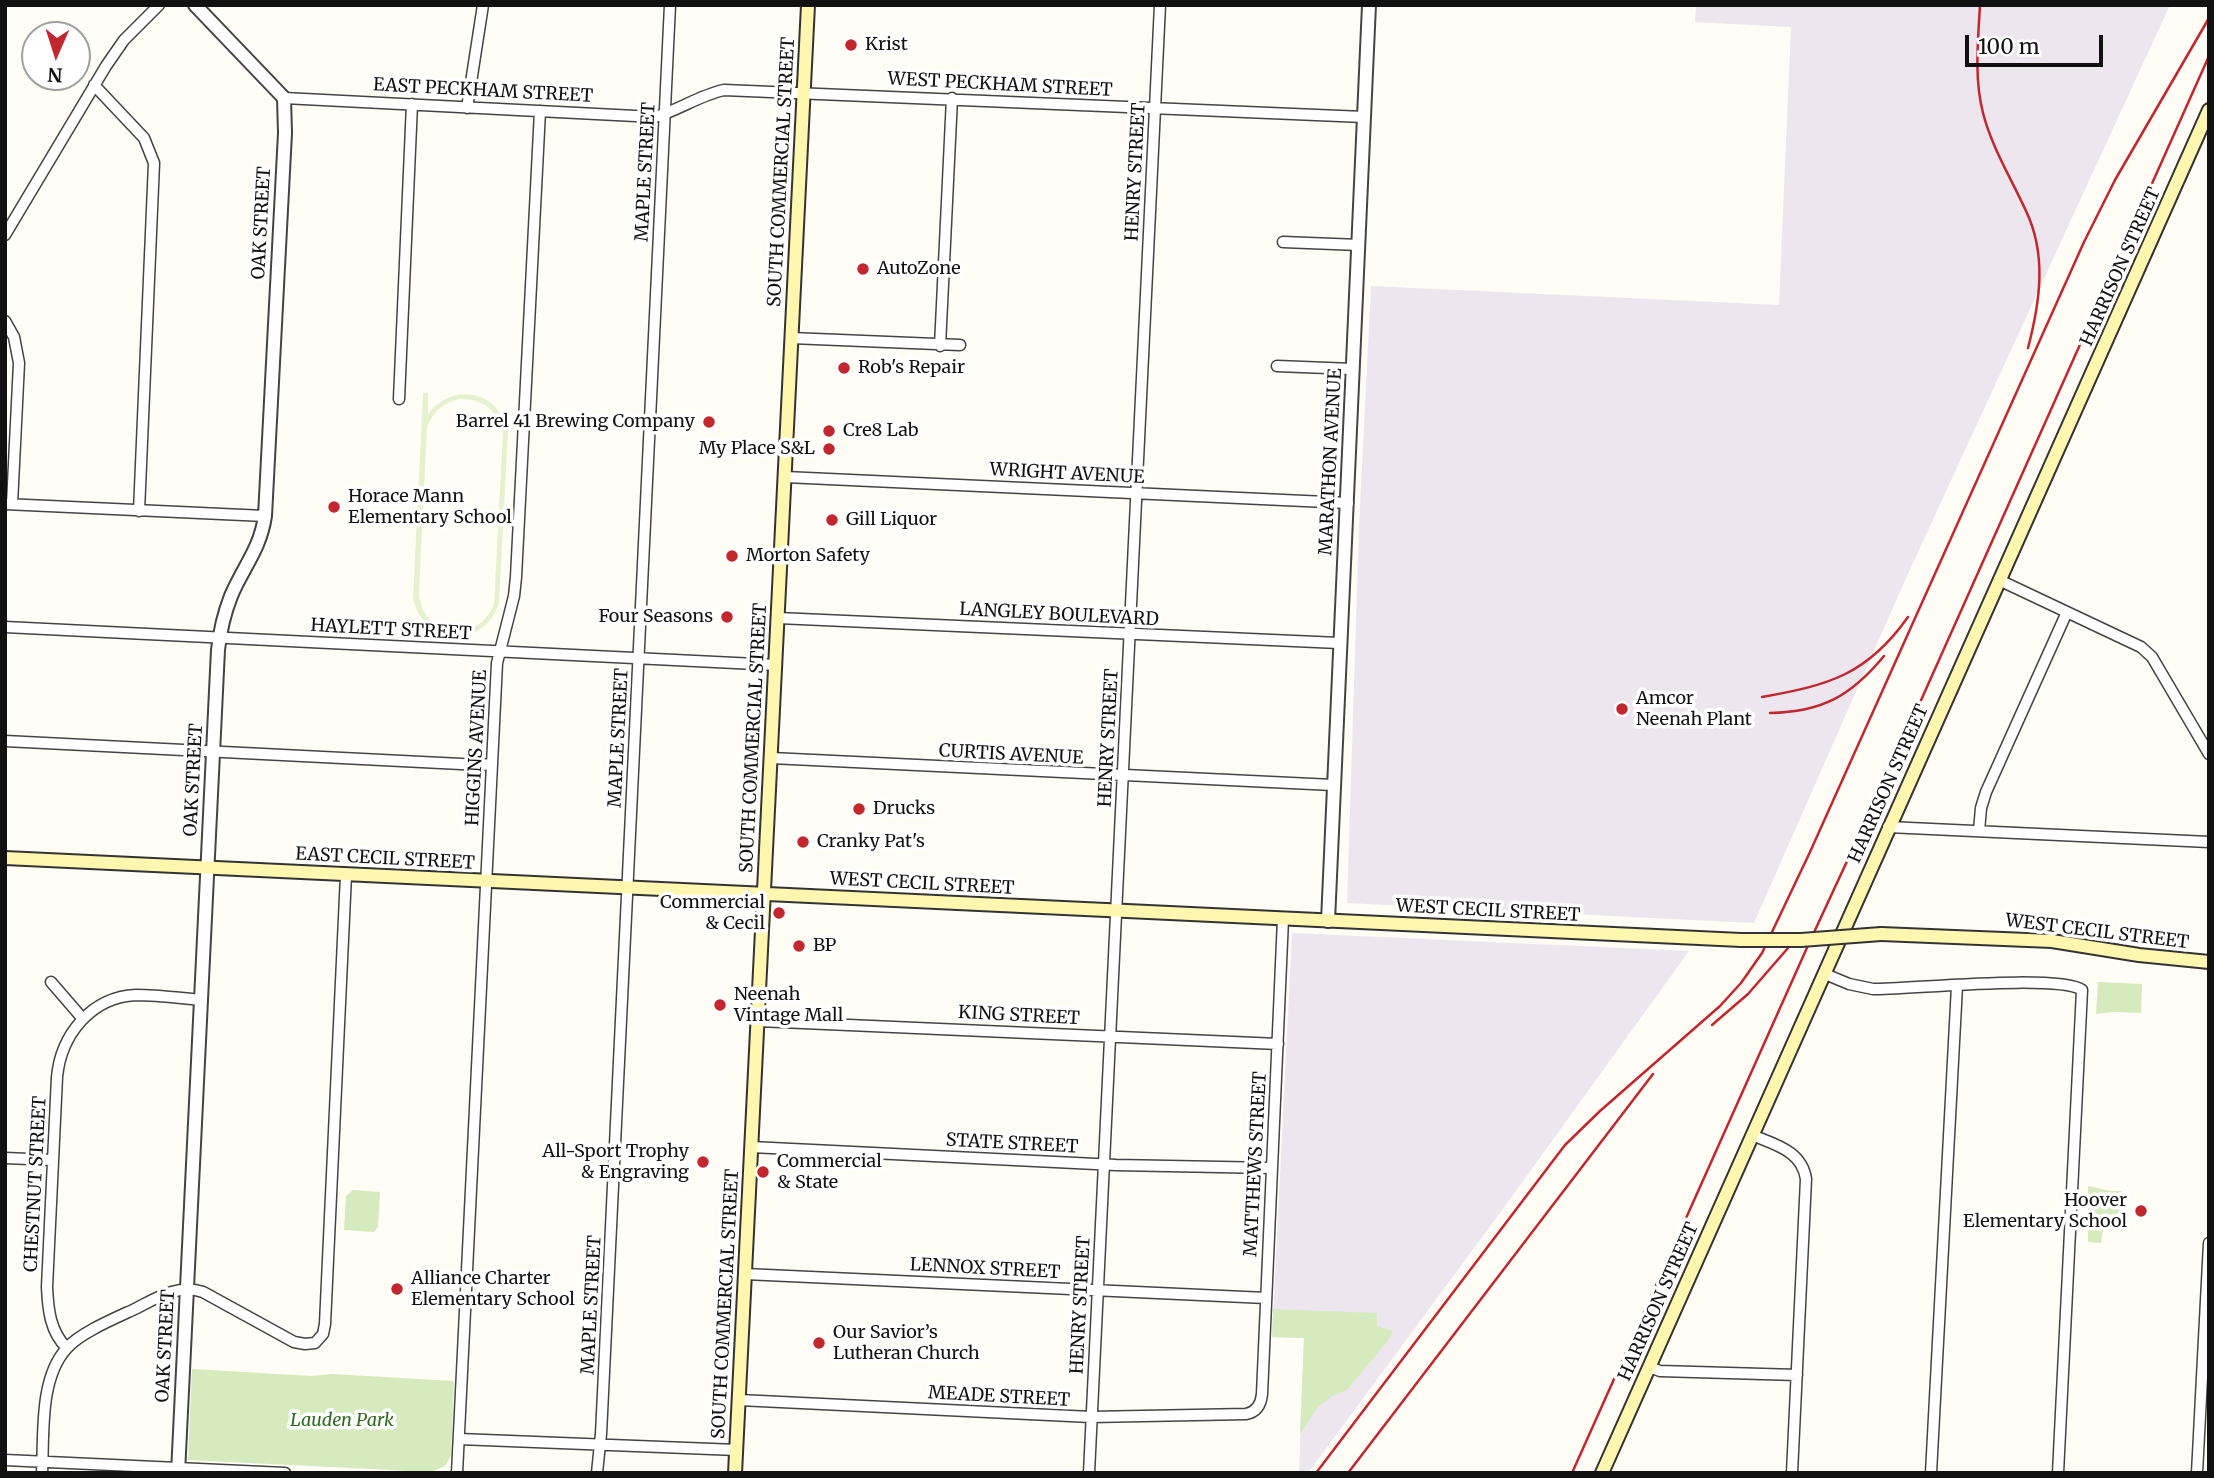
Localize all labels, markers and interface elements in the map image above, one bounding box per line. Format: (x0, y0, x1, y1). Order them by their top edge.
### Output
north arrow (21, 21, 91, 91)
scale bar (1969, 21, 2107, 65)
text: 100 m (1978, 33, 2040, 60)
place label: Krist (865, 34, 908, 56)
street label: SOUTH COMMERCIAL STREET (764, 36, 800, 308)
marker: Krist (843, 37, 859, 53)
text: N (47, 63, 63, 87)
street label: WEST PECKHAM STREET (887, 68, 1113, 102)
street label: EAST PECKHAM STREET (373, 74, 593, 108)
street label: MAPLE STREET (632, 102, 660, 242)
street label: HENRY STREET (1122, 102, 1150, 242)
street label: OAK STREET (248, 166, 276, 280)
street label: HARRISON STREET (2076, 184, 2166, 350)
place label: AutoZone (877, 258, 961, 280)
marker: AutoZone (855, 261, 871, 277)
place label: Rob's Repair (858, 357, 965, 379)
marker: Rob's Repair (836, 360, 852, 376)
street label: MARATHON AVENUE (1315, 368, 1347, 556)
place label: Barrel 41 Brewing Company (456, 411, 695, 433)
marker: Barrel 41 Brewing Company (701, 414, 717, 430)
place label: Cre8 Lab (843, 420, 919, 442)
marker: Cre8 Lab (821, 423, 837, 439)
place label: My Place S&L (699, 438, 815, 460)
marker: My Place S&L (821, 441, 837, 457)
street label: WRIGHT AVENUE (989, 459, 1145, 489)
place label: Horace Mann Elementary School (348, 486, 512, 528)
marker: Horace Mann Elementary School (326, 499, 342, 515)
place label: Gill Liquor (846, 509, 937, 531)
marker: Gill Liquor (824, 512, 840, 528)
place label: Morton Safety (746, 545, 870, 567)
marker: Morton Safety (724, 548, 740, 564)
street label: LANGLEY BOULEVARD (959, 599, 1159, 631)
street label: SOUTH COMMERCIAL STREET (736, 602, 772, 874)
place label: Four Seasons (598, 606, 713, 628)
marker: Four Seasons (719, 609, 735, 625)
street label: HAYLETT STREET (310, 615, 472, 645)
street label: MAPLE STREET (605, 668, 633, 808)
street label: HENRY STREET (1095, 668, 1123, 808)
street label: HIGGINS AVENUE (462, 669, 492, 827)
place label: Amcor Neenah Plant (1636, 688, 1752, 730)
marker: Amcor Neenah Plant (1614, 701, 1630, 717)
street label: HARRISON STREET (1844, 701, 1934, 867)
street label: OAK STREET (180, 723, 208, 837)
street label: CURTIS AVENUE (938, 740, 1084, 770)
place label: Drucks (873, 798, 935, 820)
marker: Drucks (851, 801, 867, 817)
place label: Cranky Pat's (817, 831, 925, 853)
marker: Cranky Pat's (795, 834, 811, 850)
street label: EAST CECIL STREET (295, 844, 475, 874)
street label: WEST CECIL STREET (829, 868, 1015, 900)
place label: Commercial & Cecil (660, 892, 765, 934)
street label: WEST CECIL STREET (1395, 895, 1581, 927)
marker: Commercial & Cecil (771, 905, 787, 921)
street label: WEST CECIL STREET (2004, 910, 2190, 954)
place label: BP (813, 935, 836, 957)
marker: BP (791, 938, 807, 954)
place label: Neenah Vintage Mall (734, 984, 843, 1026)
marker: Neenah Vintage Mall (712, 997, 728, 1013)
street label: KING STREET (958, 1002, 1080, 1030)
street label: MATTHEWS STREET (1240, 1071, 1272, 1257)
street label: CHESTNUT STREET (21, 1095, 51, 1273)
street label: STATE STREET (945, 1130, 1079, 1158)
place label: All-Sport Trophy & Engraving (542, 1141, 689, 1184)
place label: Commercial & State (777, 1151, 882, 1194)
marker: All-Sport Trophy & Engraving (695, 1154, 711, 1170)
marker: Commercial & State (755, 1164, 771, 1180)
street label: SOUTH COMMERCIAL STREET (708, 1168, 744, 1440)
place label: Hoover Elementary School (1963, 1190, 2127, 1232)
marker: Hoover Elementary School (2133, 1203, 2149, 1219)
street label: HARRISON STREET (1614, 1219, 1704, 1385)
street label: MAPLE STREET (578, 1235, 606, 1375)
street label: HENRY STREET (1067, 1235, 1095, 1375)
street label: LENNOX STREET (909, 1254, 1061, 1284)
place label: Alliance Charter Elementary School (411, 1268, 575, 1310)
marker: Alliance Charter Elementary School (389, 1281, 405, 1297)
street label: OAK STREET (152, 1289, 180, 1403)
place label: Our Savior’s Lutheran Church (833, 1322, 980, 1364)
marker: Our Savior’s Lutheran Church (811, 1335, 827, 1351)
street label: MEADE STREET (927, 1382, 1071, 1412)
park label: Lauden Park (290, 1410, 394, 1432)

